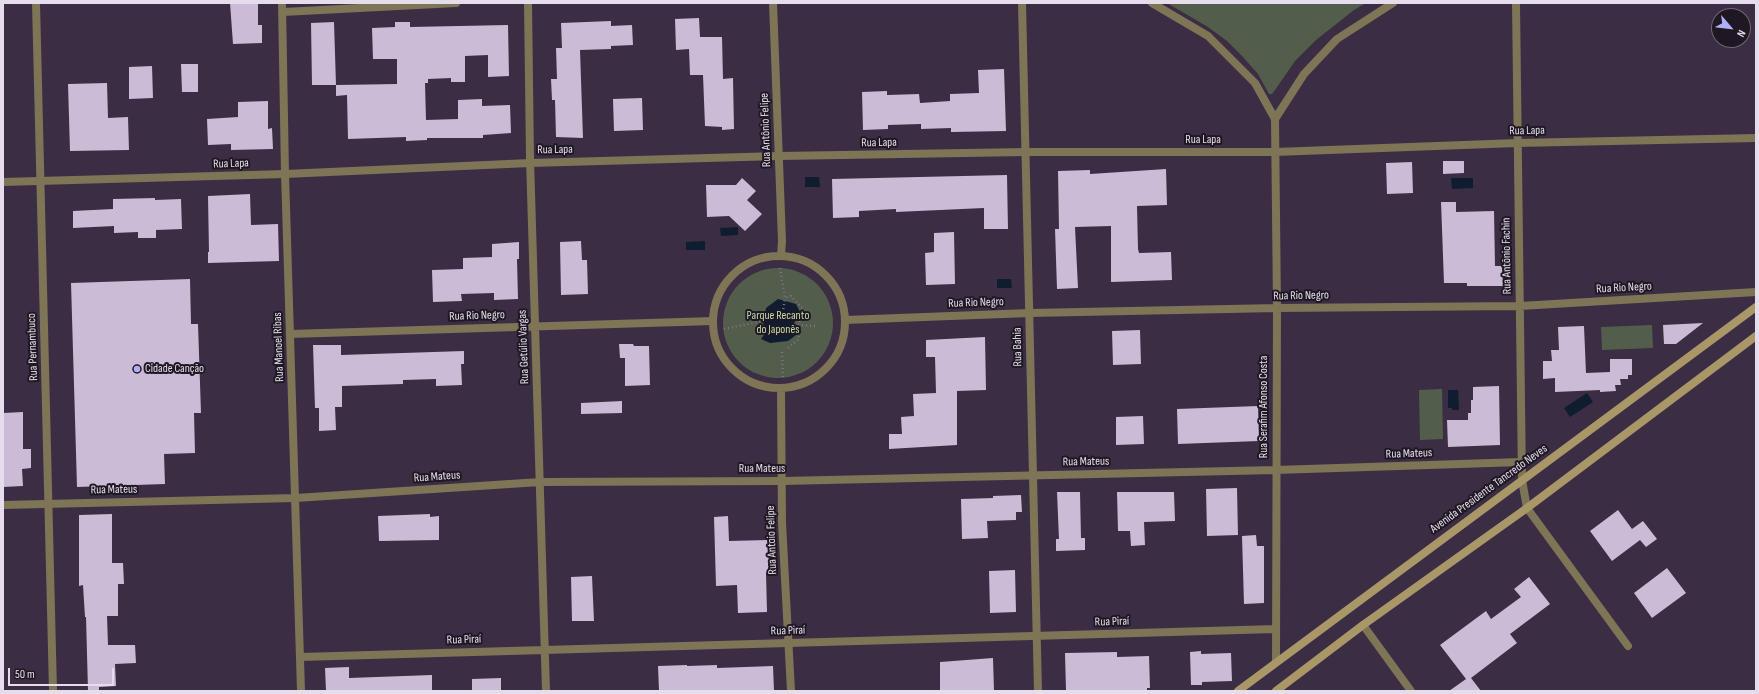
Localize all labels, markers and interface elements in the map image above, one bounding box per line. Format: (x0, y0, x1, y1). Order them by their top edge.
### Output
north arrow (1711, 8, 1751, 48)
text: N (1734, 28, 1748, 39)
street label: Rua Antônio Felipe (758, 93, 774, 167)
street label: Rua Lapa (1509, 123, 1545, 139)
street label: Rua Lapa (1185, 133, 1221, 147)
street label: Rua Lapa (861, 135, 897, 151)
street label: Rua Lapa (537, 142, 573, 158)
street label: Rua Lapa (213, 156, 249, 172)
street label: Rua Antônio Fachin (1499, 218, 1515, 294)
street label: Rua Rio Negro (1596, 279, 1652, 297)
street label: Rua Rio Negro (1273, 288, 1329, 304)
street label: Rua Rio Negro (948, 295, 1004, 311)
street label: Rua Rio Negro (449, 308, 505, 324)
park label: Parque Recanto do Japonês (747, 309, 809, 337)
street label: Rua Getúlio Vargas (516, 310, 532, 384)
street label: Rua Manoel Ribas (271, 312, 287, 382)
street label: Rua Pernambuco (25, 313, 41, 381)
street label: Rua Bahia (1010, 327, 1026, 367)
street label: Rua Serafim Afonso Costa (1257, 356, 1271, 458)
place label: Cidade Canção (145, 362, 204, 376)
marker: Cidade Canção (132, 364, 142, 374)
street label: Avenida Presidente Tancredo Neves (1428, 442, 1550, 536)
street label: Rua Mateus (1385, 446, 1433, 462)
street label: Rua Mateus (1063, 454, 1109, 470)
street label: Rua Mateus (739, 462, 785, 476)
street label: Rua Mateus (413, 468, 461, 486)
street label: Rua Mateus (91, 482, 137, 498)
street label: Rua Antoio Felipe (764, 505, 780, 575)
street label: Rua Piraí (1095, 614, 1129, 630)
street label: Rua Piraí (771, 623, 805, 639)
street label: Rua Piraí (447, 632, 481, 648)
scale bar (10, 660, 116, 686)
text: 50 m (15, 667, 35, 682)

